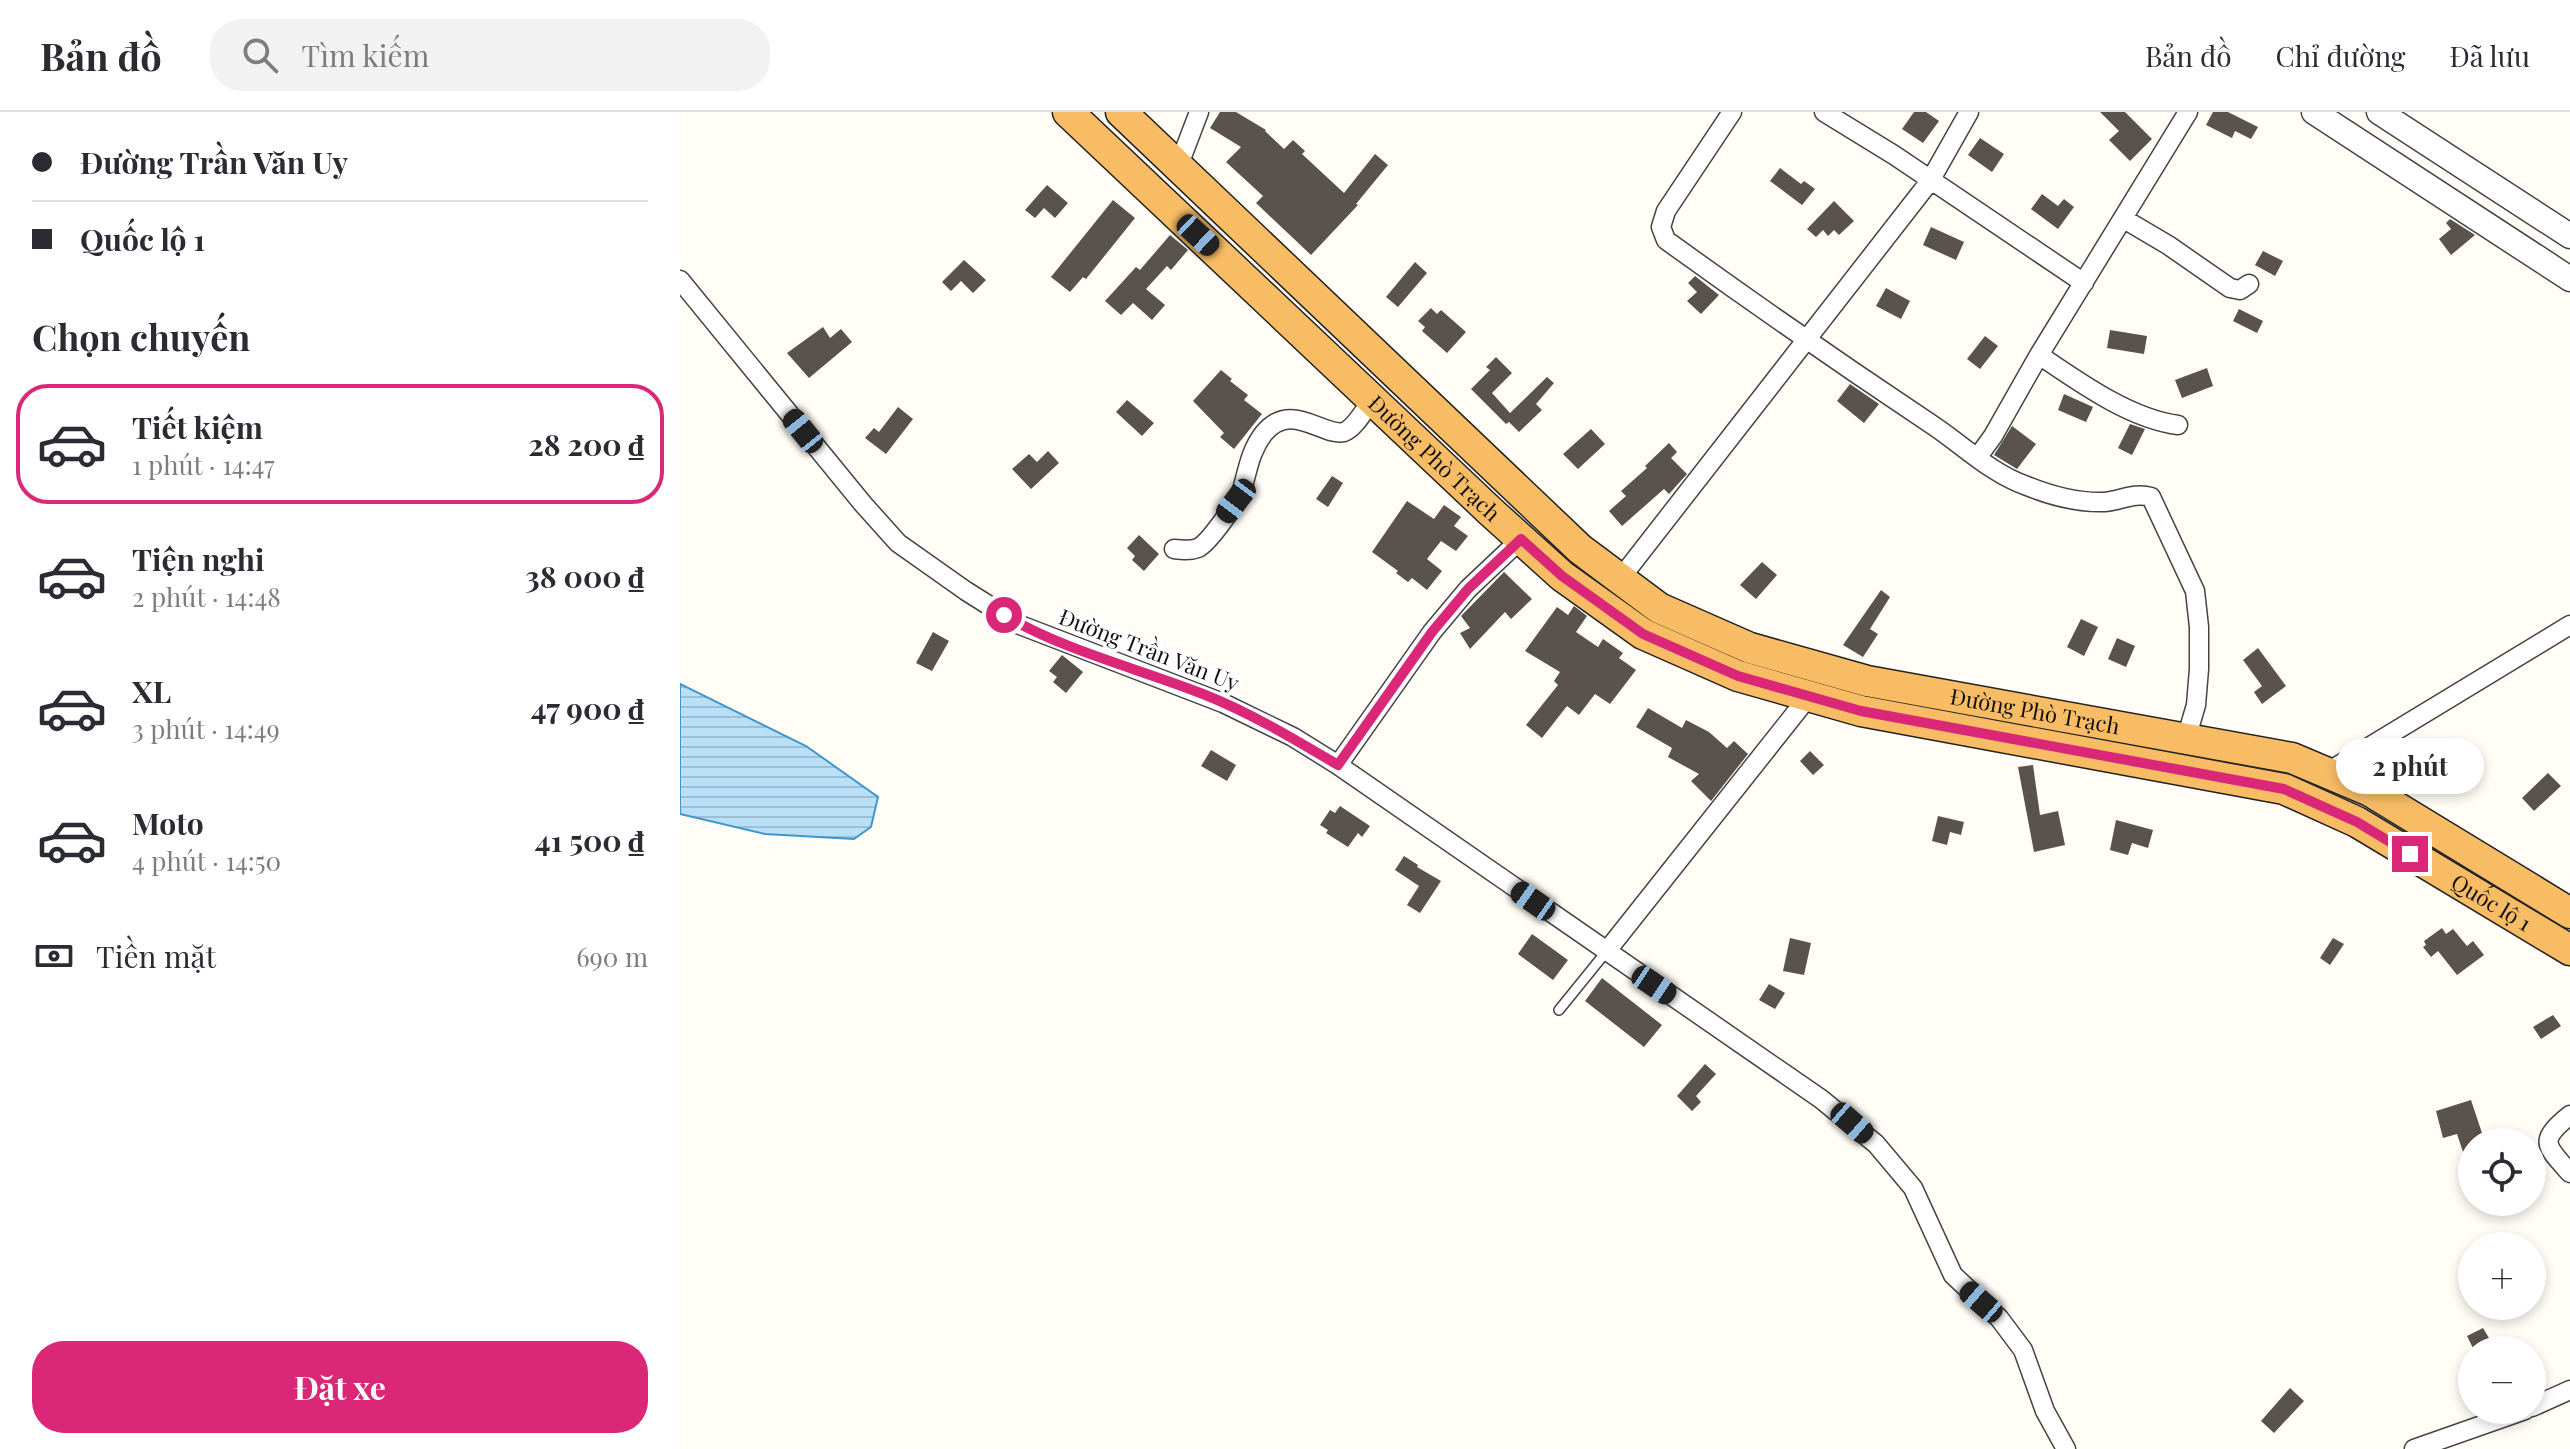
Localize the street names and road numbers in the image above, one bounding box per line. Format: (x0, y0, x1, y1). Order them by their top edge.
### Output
street label: Đường Phò Trạch (1362, 388, 1507, 527)
street label: Đường Trần Văn Uy (1055, 600, 1244, 697)
street label: Đường Phò Trạch (1948, 680, 2122, 741)
street label: Quốc lộ 1 (2446, 866, 2537, 937)

